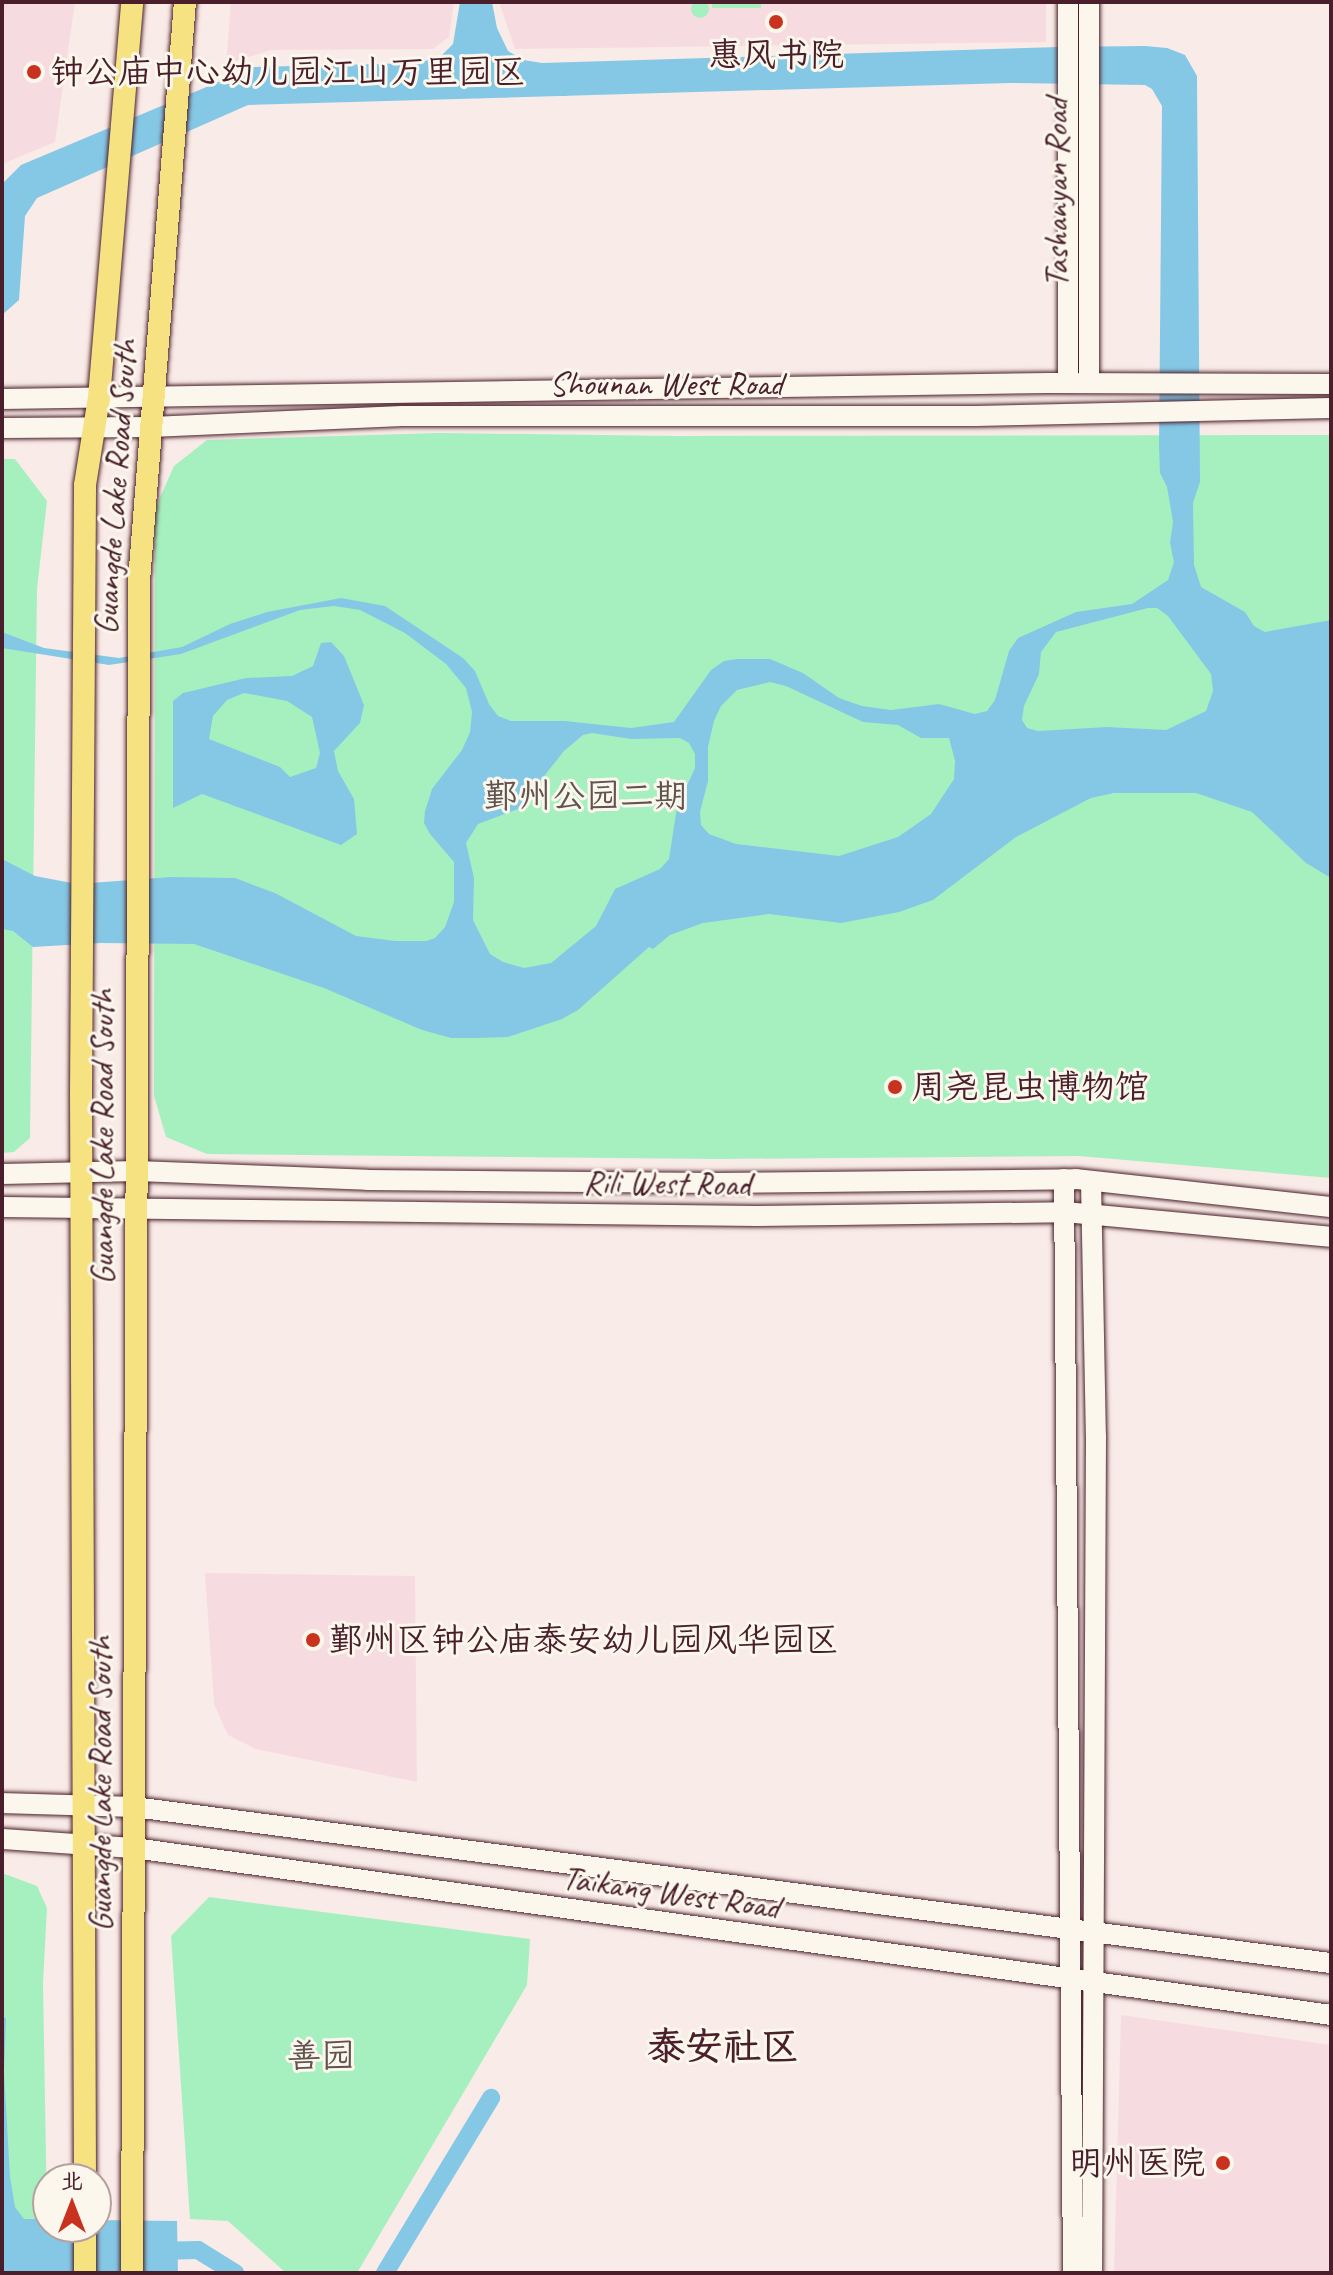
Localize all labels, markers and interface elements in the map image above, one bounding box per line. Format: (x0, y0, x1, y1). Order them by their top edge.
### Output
marker: 惠风书院 (767, 13, 785, 31)
place label: 惠风书院 (708, 35, 844, 75)
place label: 钟公庙中心幼儿园江山万里园区 (50, 52, 526, 92)
marker: 钟公庙中心幼儿园江山万里园区 (25, 63, 43, 81)
street label: Tashanyan Road (1036, 98, 1076, 288)
street label: Guangde Lake Road South (84, 338, 146, 636)
street label: Shounan West Road (549, 364, 783, 404)
park label: 鄞州公园二期 (484, 776, 688, 816)
street label: Guangde Lake Road South (82, 989, 122, 1285)
place label: 周尧昆虫博物馆 (911, 1067, 1149, 1107)
marker: 周尧昆虫博物馆 (886, 1078, 904, 1096)
street label: Rili West Road (582, 1161, 752, 1205)
place label: 鄞州区钟公庙泰安幼儿园风华园区 (329, 1620, 839, 1660)
marker: 鄞州区钟公庙泰安幼儿园风华园区 (304, 1631, 322, 1649)
street label: Guangde Lake Road South (80, 1636, 120, 1932)
street label: Taikang West Road (559, 1857, 783, 1927)
district label: 泰安社区 (647, 2024, 799, 2070)
park label: 善园 (287, 2036, 355, 2076)
place label: 明州医院 (1069, 2143, 1205, 2183)
marker: 明州医院 (1212, 2152, 1234, 2174)
north arrow (32, 2163, 112, 2243)
text: 北 (61, 2167, 83, 2195)

